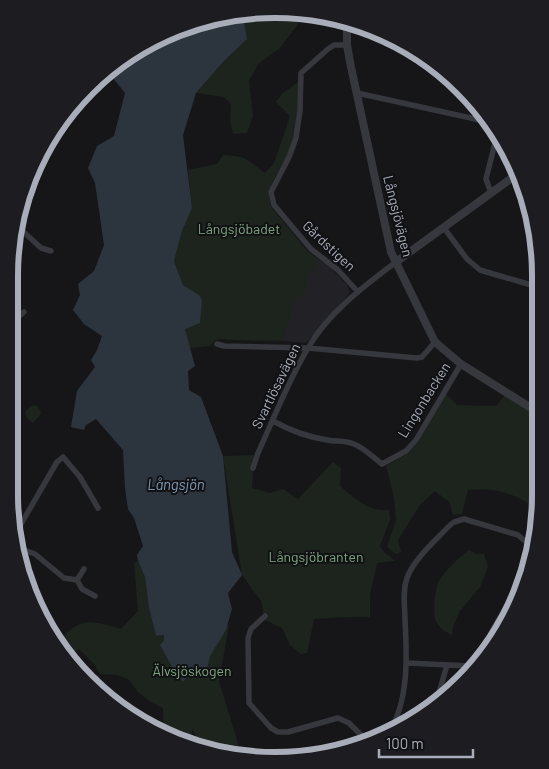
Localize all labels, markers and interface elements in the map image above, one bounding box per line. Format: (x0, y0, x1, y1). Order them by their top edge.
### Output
street label: Långsjövägen (380, 173, 417, 258)
street label: Gårdstigen (299, 217, 359, 274)
park label: Långsjöbadet (198, 220, 280, 237)
street label: Svartlösavägen (248, 340, 304, 431)
street label: Lingonbacken (394, 359, 453, 441)
water label: Långsjön (147, 475, 205, 493)
park label: Långsjöbranten (268, 548, 364, 565)
park label: Älvsjöskogen (152, 662, 232, 679)
scale bar (379, 726, 473, 758)
text: 100 m (386, 734, 424, 752)

